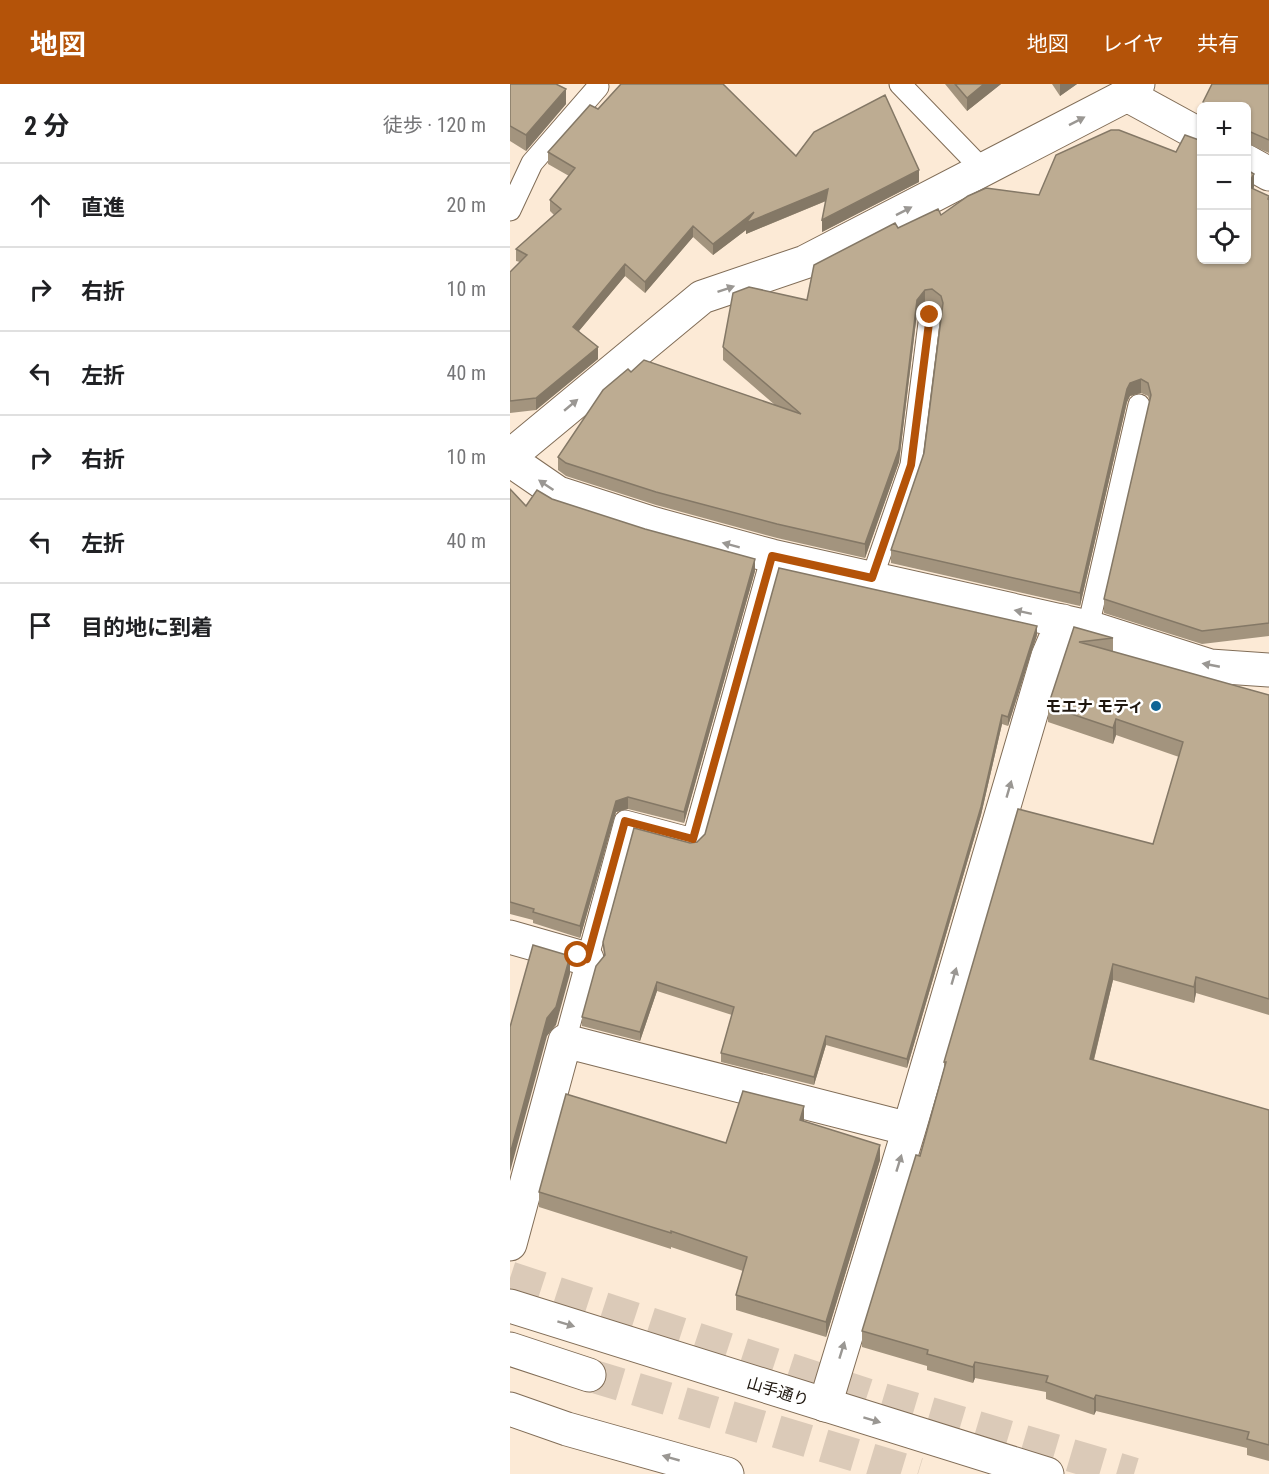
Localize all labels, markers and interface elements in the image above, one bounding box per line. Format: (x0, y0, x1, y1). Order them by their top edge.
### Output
text: 地図 (30, 28, 86, 61)
text: 地図 (1027, 32, 1069, 56)
text: レイヤ (1102, 32, 1164, 56)
text: 共有 (1197, 32, 1239, 56)
map controls (1197, 102, 1251, 264)
button: + (1197, 102, 1251, 156)
text: 2 分 (24, 111, 69, 141)
text: 徒歩 · 120 m (383, 113, 486, 137)
one-way arrow (1069, 116, 1086, 126)
button: − (1197, 156, 1251, 210)
icon: ahead (24, 189, 57, 222)
text: 20 m (447, 193, 486, 217)
text: 直進 (81, 195, 125, 220)
one-way arrow (895, 206, 913, 216)
button: locate (1197, 210, 1251, 264)
icon: right (24, 273, 57, 306)
text: 10 m (447, 277, 486, 301)
text: 右折 (81, 279, 125, 304)
one-way arrow (717, 283, 735, 293)
route end (916, 301, 942, 327)
icon: left (24, 357, 57, 390)
text: 40 m (447, 361, 486, 385)
text: 左折 (81, 363, 125, 388)
one-way arrow (563, 399, 579, 412)
icon: right (24, 441, 57, 474)
text: 10 m (447, 445, 486, 469)
text: 右折 (81, 447, 125, 472)
one-way arrow (538, 479, 555, 490)
icon: left (24, 525, 57, 558)
text: 40 m (447, 529, 486, 553)
text: 左折 (81, 531, 125, 556)
one-way arrow (722, 540, 740, 549)
one-way arrow (1014, 607, 1033, 616)
icon: arrive (24, 609, 57, 642)
text: 目的地に到着 (81, 615, 213, 640)
one-way arrow (1201, 660, 1220, 669)
place label: モエナ モティ (1045, 697, 1144, 716)
marker: モエナ モティ (1149, 699, 1163, 713)
one-way arrow (1005, 780, 1014, 798)
route start (564, 941, 590, 967)
one-way arrow (950, 967, 959, 985)
one-way arrow (895, 1154, 904, 1172)
one-way arrow (557, 1320, 575, 1329)
one-way arrow (838, 1340, 847, 1358)
street label: 山手通り (744, 1373, 811, 1410)
one-way arrow (863, 1416, 881, 1425)
one-way arrow (661, 1453, 679, 1462)

